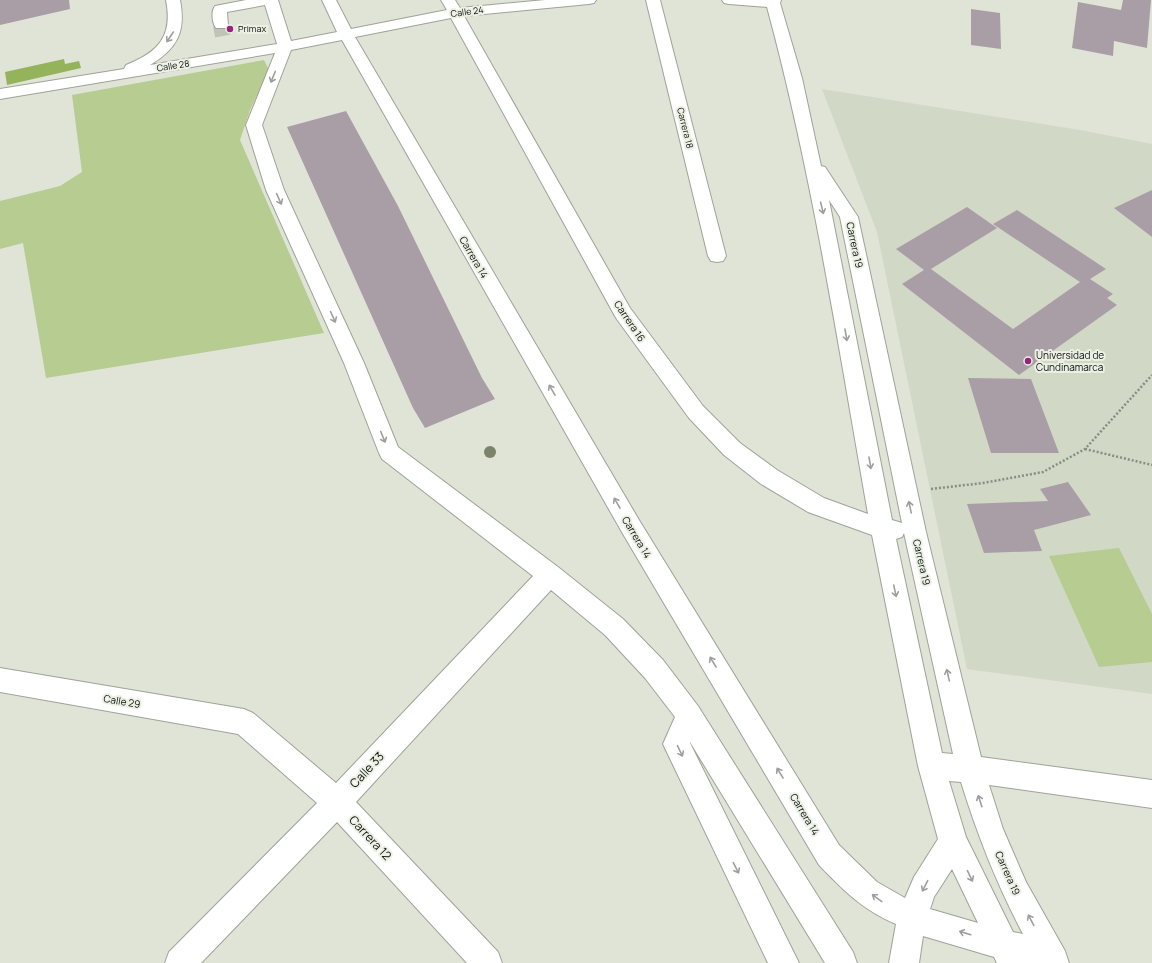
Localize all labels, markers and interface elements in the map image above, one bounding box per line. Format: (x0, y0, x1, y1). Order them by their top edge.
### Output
street label: Calle 24 (450, 3, 484, 20)
place label: Primax (238, 22, 266, 35)
marker: Primax (225, 24, 235, 34)
one-way arrow (166, 31, 174, 42)
street label: Calle 28 (156, 57, 190, 75)
one-way arrow (268, 70, 276, 82)
street label: Carrera 18 (674, 106, 697, 150)
one-way arrow (276, 193, 283, 205)
one-way arrow (819, 201, 827, 214)
street label: Carrera 19 (843, 221, 867, 269)
street label: Carrera 14 (456, 233, 492, 281)
street label: Carrera 16 (611, 298, 649, 344)
one-way arrow (330, 311, 337, 323)
one-way arrow (843, 329, 851, 342)
place label: Universidad de Cundinamarca (1036, 348, 1104, 374)
marker: Universidad de Cundinamarca (1023, 356, 1033, 366)
one-way arrow (547, 384, 555, 396)
one-way arrow (380, 431, 388, 443)
one-way arrow (866, 456, 874, 469)
one-way arrow (613, 497, 621, 509)
one-way arrow (906, 501, 914, 514)
street label: Carrera 14 (619, 513, 655, 561)
street label: Carrera 19 (910, 538, 934, 586)
one-way arrow (891, 584, 899, 597)
one-way arrow (709, 657, 717, 668)
one-way arrow (944, 669, 952, 682)
street label: Calle 29 (102, 691, 142, 711)
one-way arrow (677, 744, 684, 756)
street label: Calle 33 (346, 748, 388, 791)
one-way arrow (776, 768, 785, 779)
street label: Carrera 14 (787, 790, 823, 838)
one-way arrow (976, 795, 983, 808)
street label: Carrera 12 (345, 812, 396, 864)
street label: Carrera 19 (992, 849, 1024, 897)
one-way arrow (732, 862, 740, 874)
one-way arrow (967, 870, 974, 882)
one-way arrow (921, 880, 928, 892)
one-way arrow (872, 894, 883, 902)
one-way arrow (1027, 915, 1035, 927)
one-way arrow (959, 929, 972, 936)

